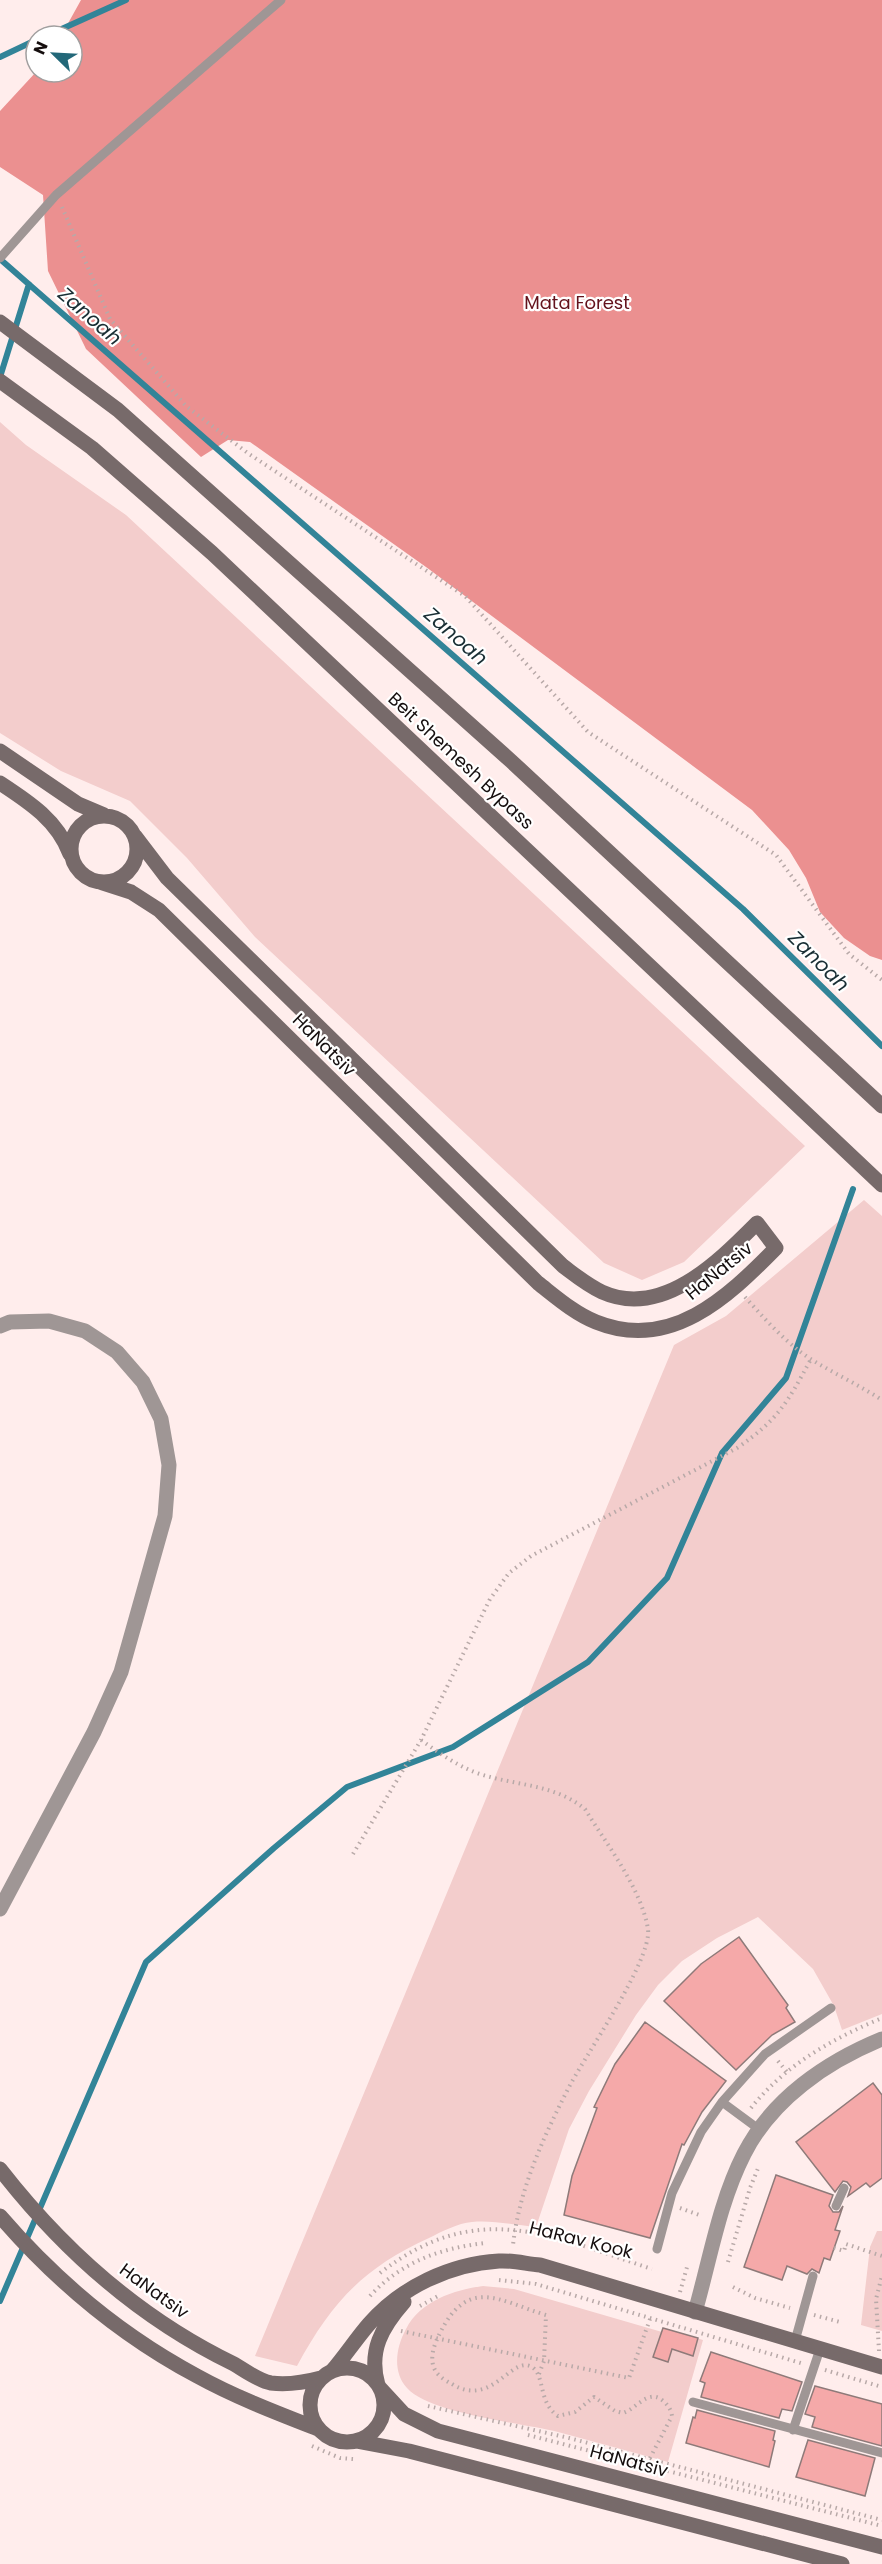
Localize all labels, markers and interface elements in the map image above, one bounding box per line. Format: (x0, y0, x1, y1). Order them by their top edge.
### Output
north arrow (24, 24, 84, 84)
text: N (28, 38, 54, 58)
water label: Zanoah (51, 280, 128, 352)
park label: Mata Forest (524, 290, 630, 315)
water label: Zanoah (417, 600, 494, 672)
street label: Beit Shemesh Bypass (383, 686, 540, 835)
water label: Zanoah (781, 923, 856, 998)
street label: HaNatsiv (287, 1008, 361, 1082)
street label: HaNatsiv (680, 1236, 758, 1305)
street label: HaRav Kook (527, 2215, 636, 2265)
street label: HaNatsiv (115, 2257, 194, 2324)
street label: HaNatsiv (587, 2438, 671, 2483)

